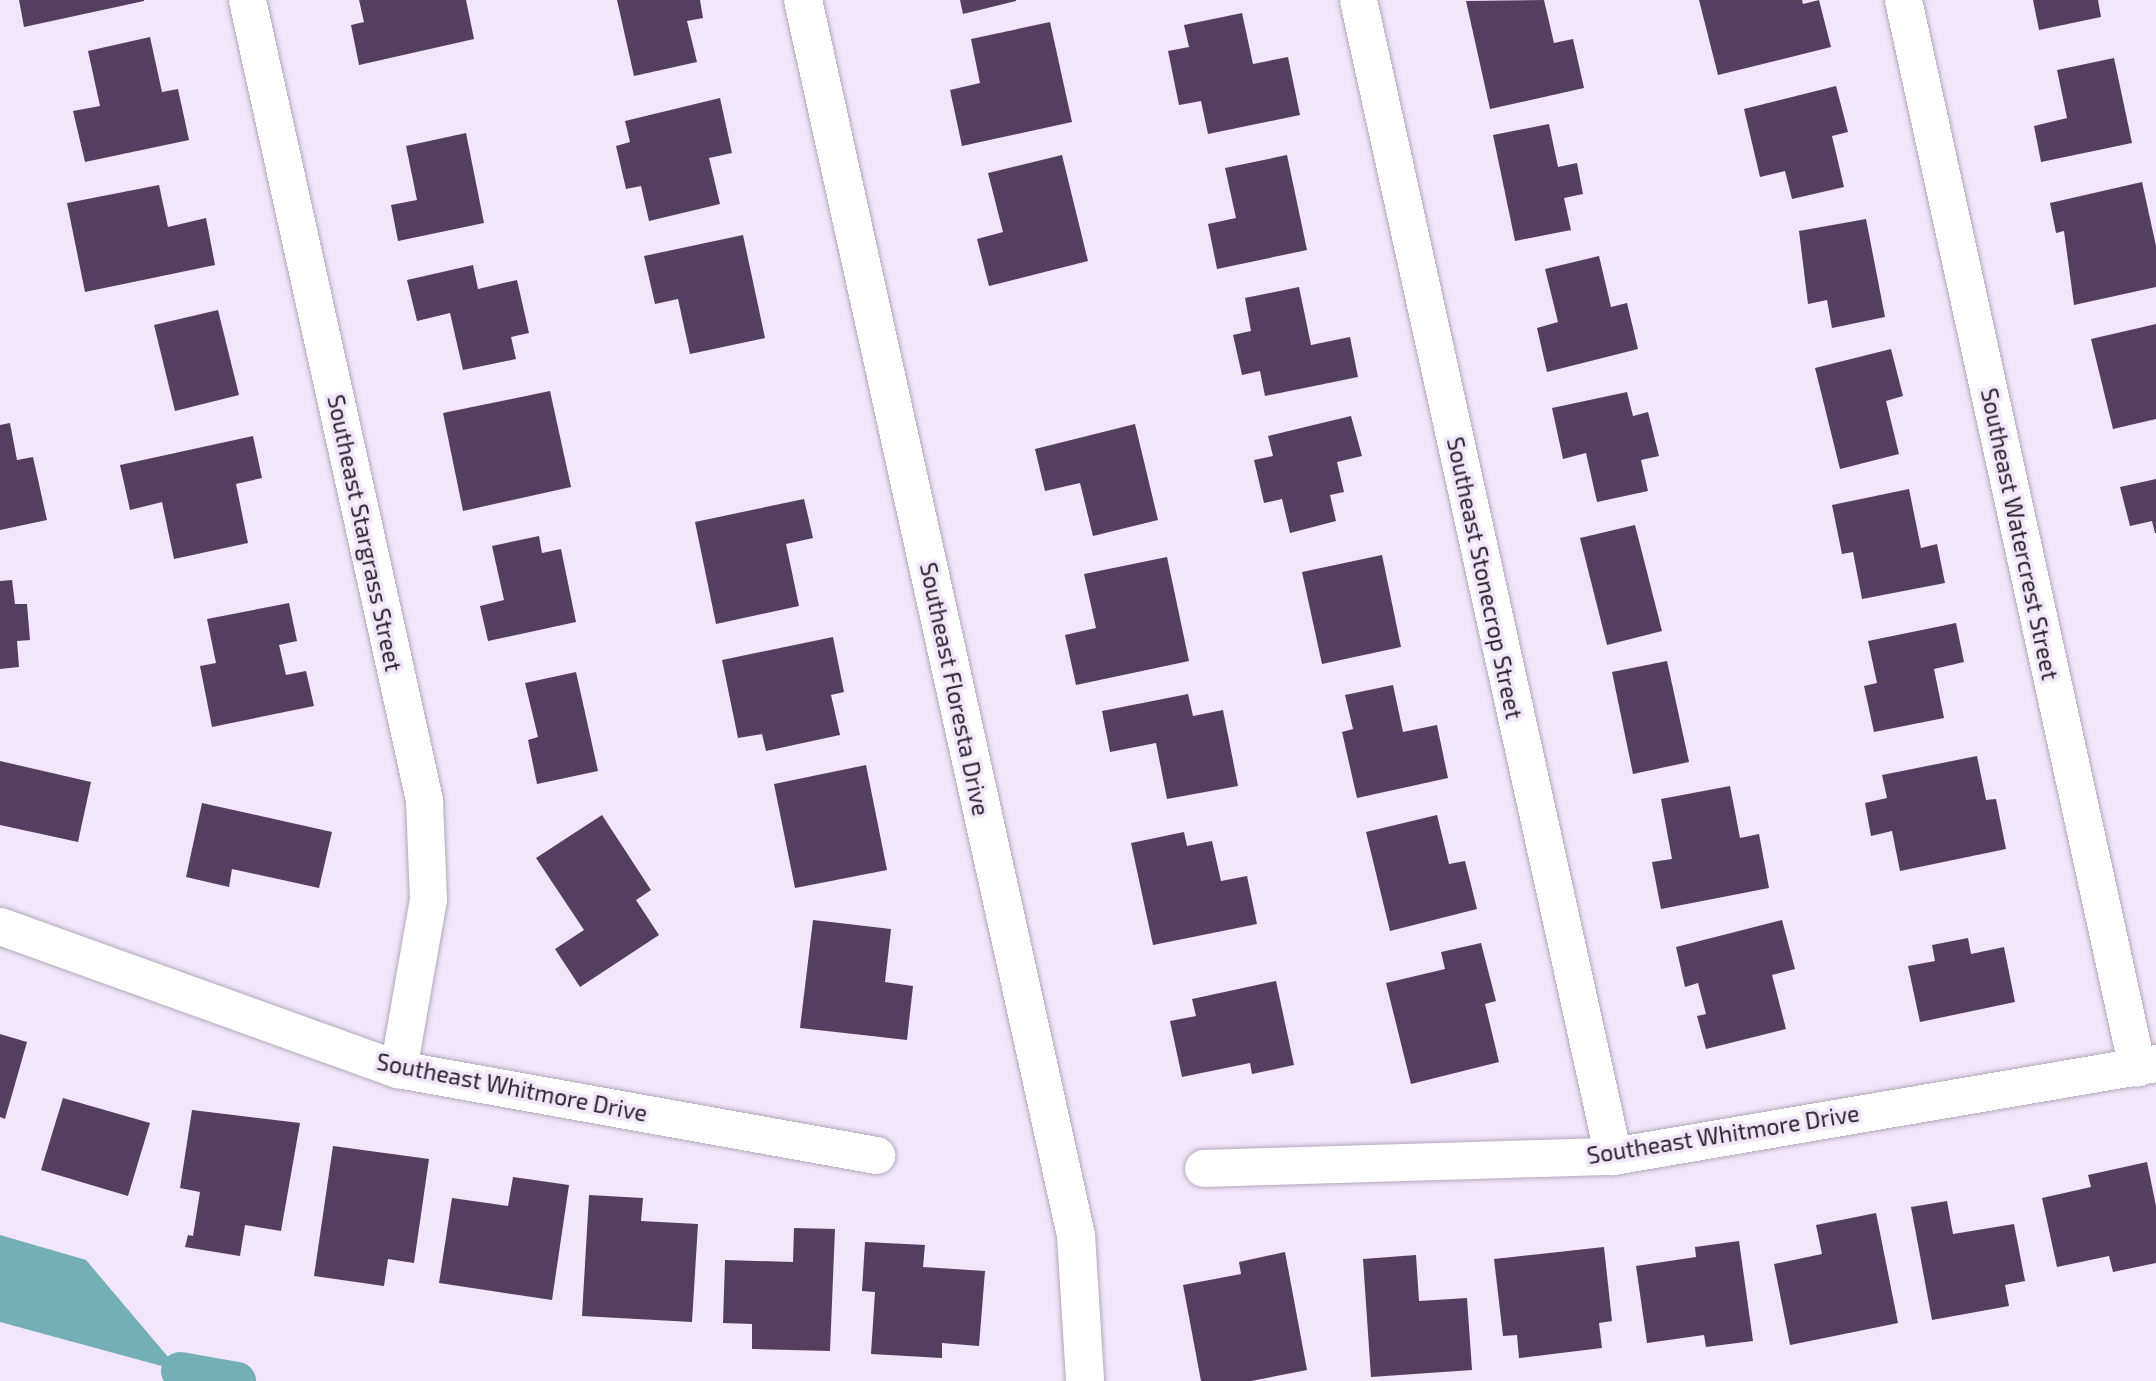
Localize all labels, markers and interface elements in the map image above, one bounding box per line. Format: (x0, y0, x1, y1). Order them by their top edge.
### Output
street label: Southeast Watercrest Street (1976, 385, 2064, 683)
street label: Southeast Stargrass Street (322, 392, 408, 674)
street label: Southeast Stonecrop Street (1442, 434, 1528, 722)
street label: Southeast Floresta Drive (915, 560, 995, 818)
street label: Southeast Whitmore Drive (374, 1047, 650, 1127)
street label: Southeast Whitmore Drive (1585, 1099, 1861, 1169)

